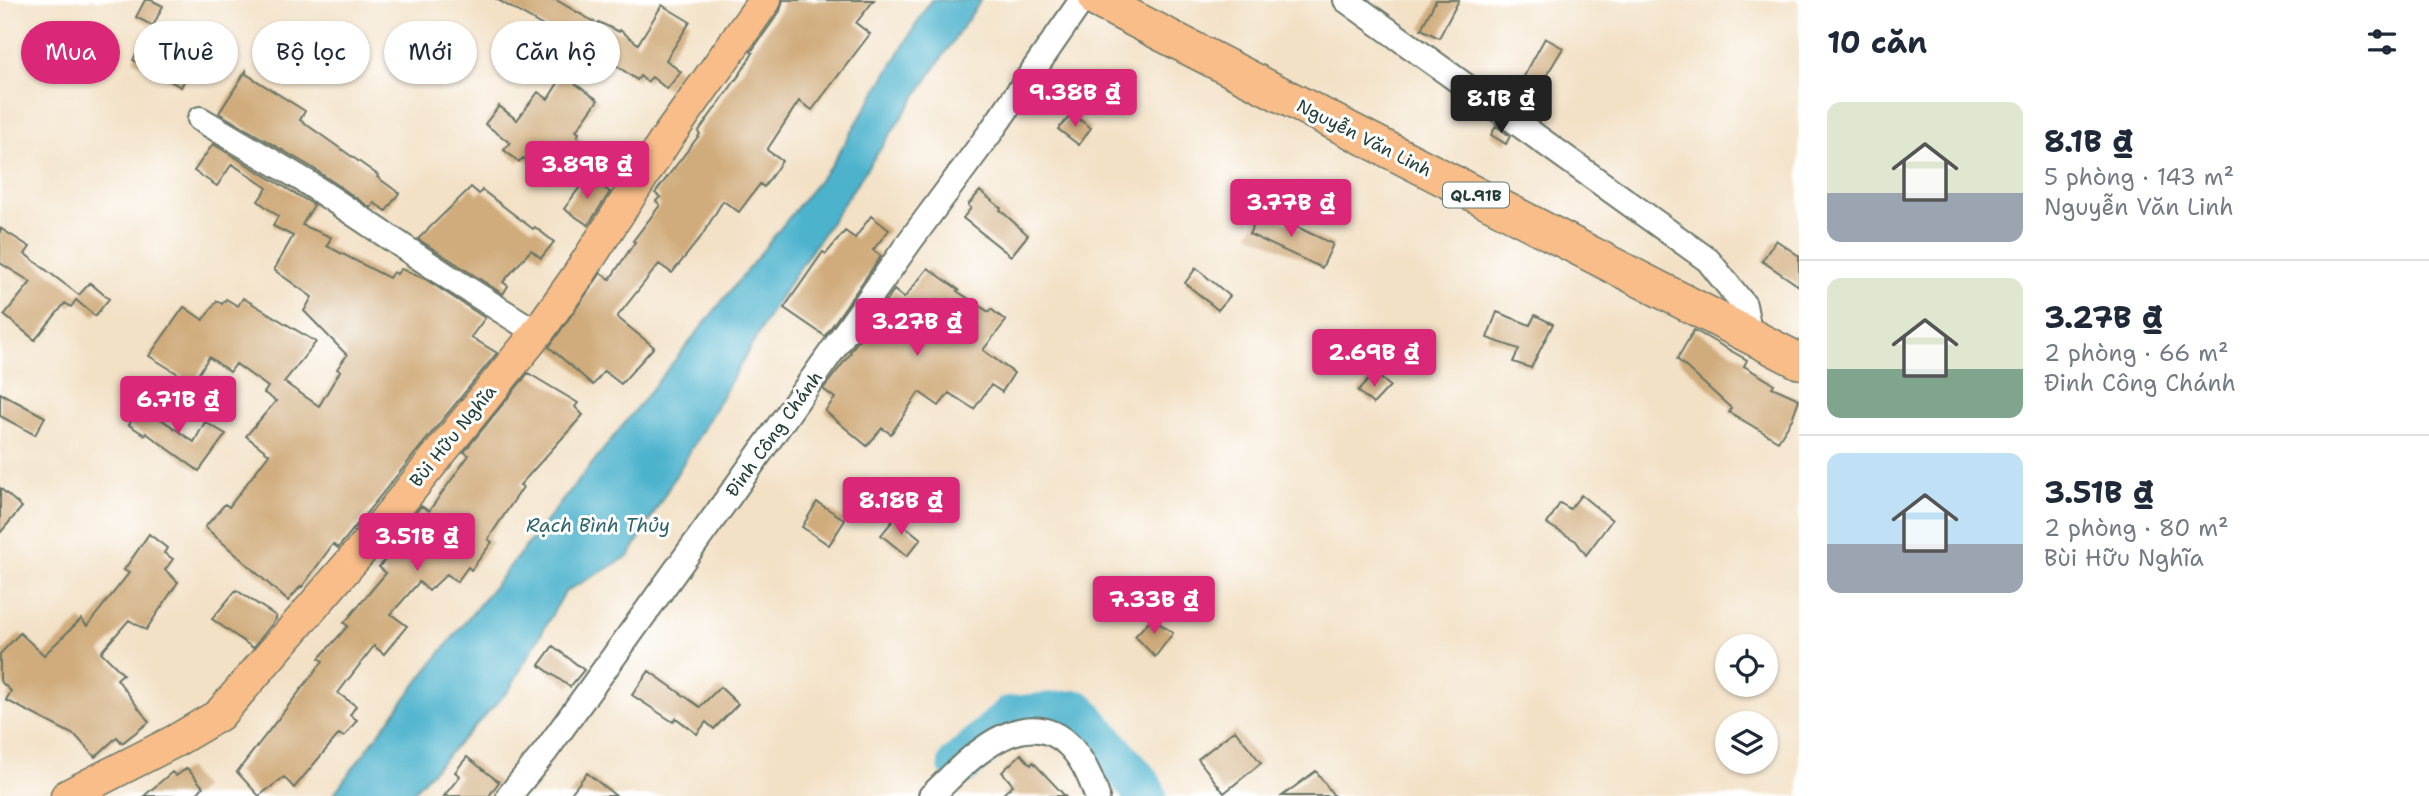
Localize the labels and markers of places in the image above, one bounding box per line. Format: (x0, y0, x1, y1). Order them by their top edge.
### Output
pin: 9.38B ₫ (1010, 69, 1140, 129)
pin: 8.1B ₫ (1444, 76, 1558, 135)
pin: 3.89B ₫ (522, 142, 652, 201)
pin: 3.77B ₫ (1226, 180, 1356, 239)
pin: 3.27B ₫ (852, 298, 982, 358)
pin: 2.69B ₫ (1309, 330, 1439, 389)
pin: 6.71B ₫ (113, 376, 243, 436)
pin: 8.18B ₫ (836, 477, 966, 537)
pin: 3.51B ₫ (352, 514, 482, 573)
pin: 7.33B ₫ (1089, 576, 1219, 636)

